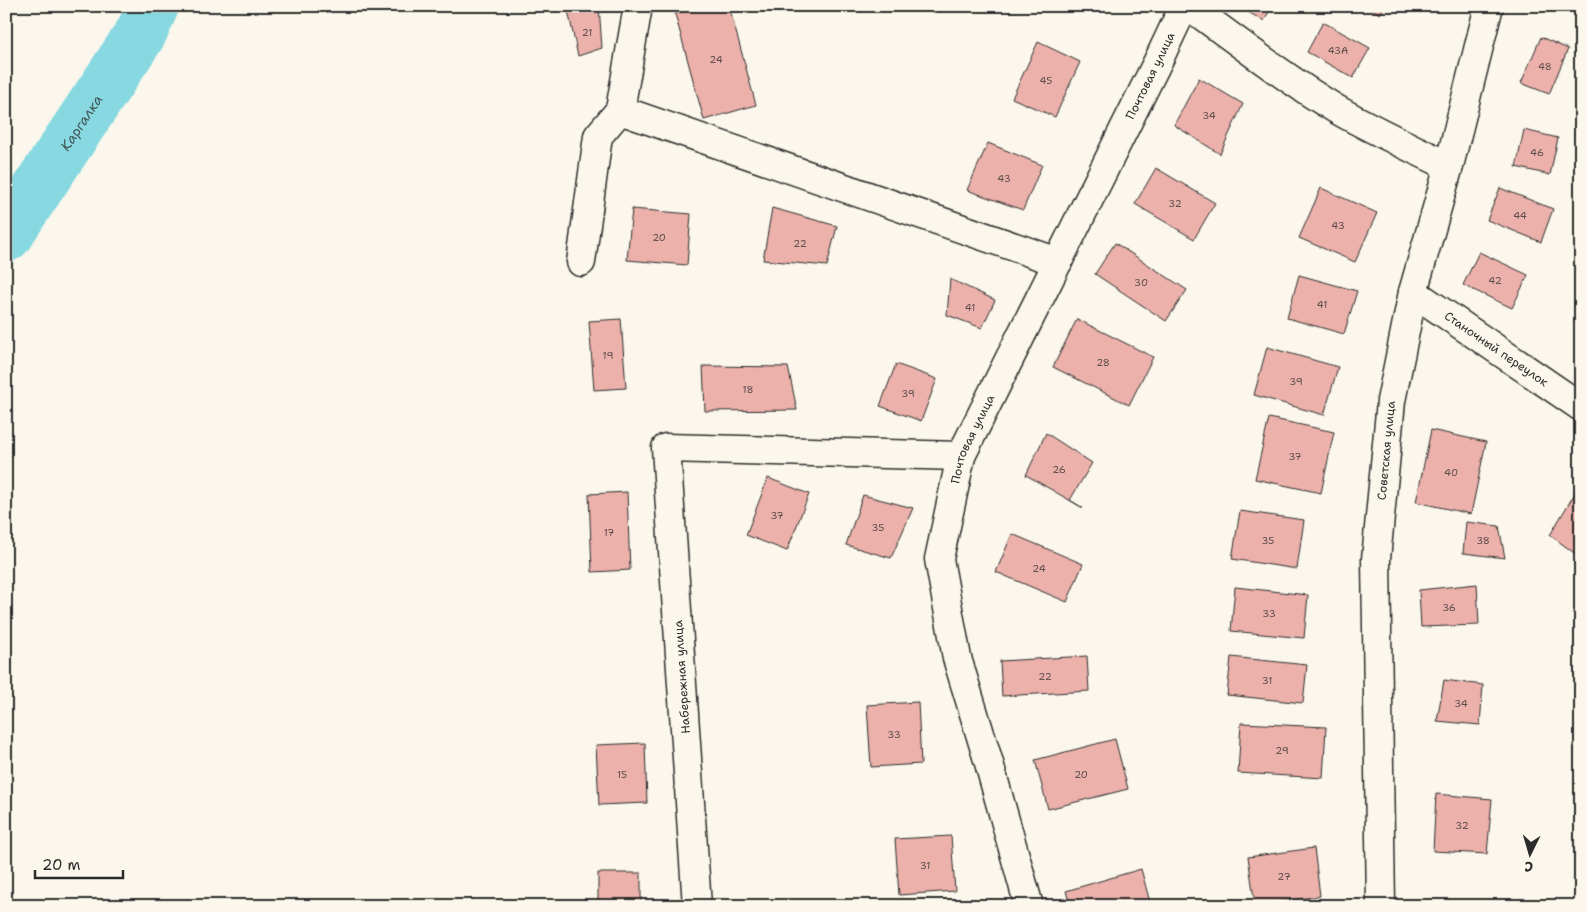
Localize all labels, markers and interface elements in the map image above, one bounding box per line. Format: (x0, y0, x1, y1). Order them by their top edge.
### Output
house number: 21 (582, 26, 592, 39)
street label: Почтовая улица (1122, 29, 1179, 122)
house number: 43А (1328, 44, 1348, 57)
house number: 24 (709, 53, 723, 66)
house number: 48 (1538, 60, 1552, 73)
house number: 45 (1040, 74, 1052, 87)
water label: Каргалка (56, 91, 106, 154)
house number: 34 (1202, 109, 1216, 122)
house number: 46 (1530, 146, 1544, 159)
house number: 43 (997, 172, 1011, 185)
house number: 32 (1168, 197, 1182, 210)
house number: 44 (1513, 209, 1527, 222)
house number: 43 (1331, 219, 1345, 232)
house number: 20 (652, 231, 666, 244)
house number: 22 (793, 237, 807, 250)
house number: 42 (1488, 274, 1502, 287)
house number: 30 (1134, 276, 1148, 289)
house number: 41 (1317, 298, 1327, 311)
house number: 41 (965, 301, 975, 314)
street label: Станочный переулок (1441, 308, 1552, 391)
house number: 19 (603, 349, 613, 362)
house number: 28 (1096, 356, 1110, 369)
house number: 39 (1289, 375, 1303, 388)
house number: 18 (742, 383, 754, 396)
house number: 39 (901, 387, 915, 400)
street label: Почтовая улица (947, 392, 999, 485)
street label: Советская улица (1374, 400, 1399, 501)
house number: 37 (1288, 450, 1302, 463)
house number: 26 (1052, 463, 1066, 476)
house number: 40 (1444, 466, 1458, 479)
house number: 37 (770, 509, 784, 522)
house number: 35 (872, 521, 884, 534)
house number: 17 (604, 526, 614, 539)
house number: 35 (1262, 534, 1274, 547)
house number: 38 (1476, 534, 1490, 547)
house number: 24 (1032, 562, 1046, 575)
house number: 36 (1442, 601, 1456, 614)
house number: 33 (1262, 607, 1276, 620)
street label: Набережная улица (670, 619, 694, 734)
house number: 22 (1038, 670, 1052, 683)
house number: 31 (1262, 674, 1272, 687)
house number: 34 (1454, 697, 1468, 710)
house number: 33 (887, 728, 901, 741)
house number: 29 (1275, 744, 1289, 757)
house number: 15 (617, 768, 627, 781)
house number: 20 (1074, 768, 1088, 781)
house number: 32 (1455, 819, 1469, 832)
north arrow (1504, 830, 1554, 880)
scale bar (35, 847, 122, 879)
text: 20 m (42, 855, 81, 875)
text: С (1524, 858, 1534, 876)
house number: 31 (920, 859, 930, 872)
house number: 27 (1277, 870, 1291, 883)

